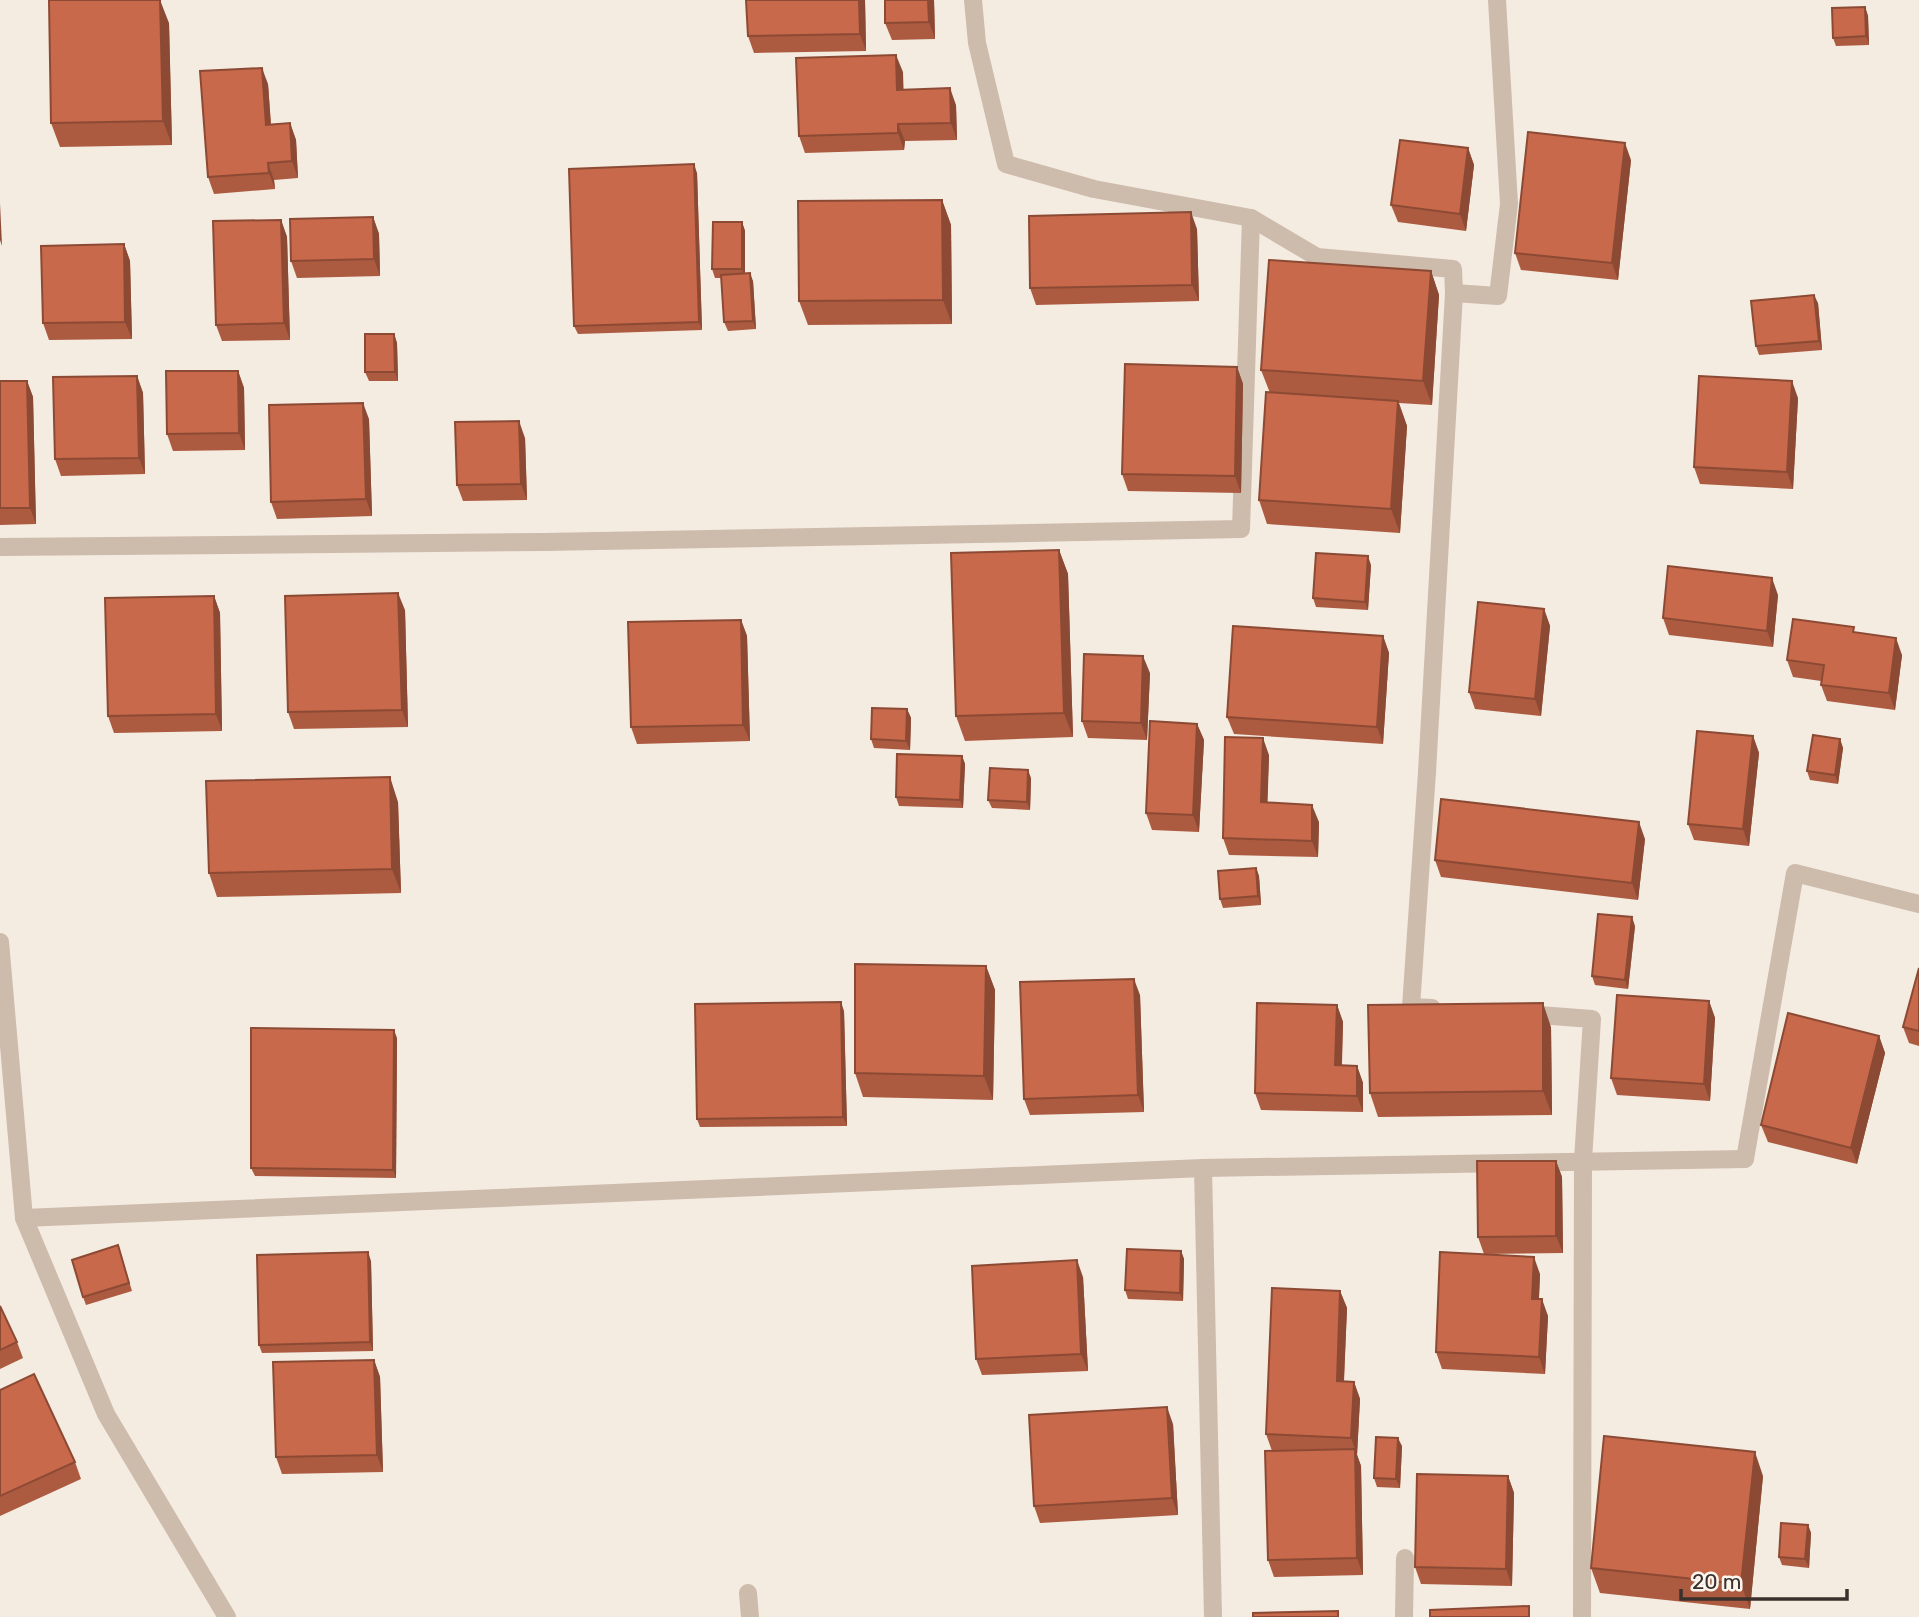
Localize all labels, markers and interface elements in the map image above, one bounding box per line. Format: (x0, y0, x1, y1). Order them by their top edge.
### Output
scale bar (1681, 1558, 1847, 1602)
text: 20 m (1692, 1569, 1741, 1594)

